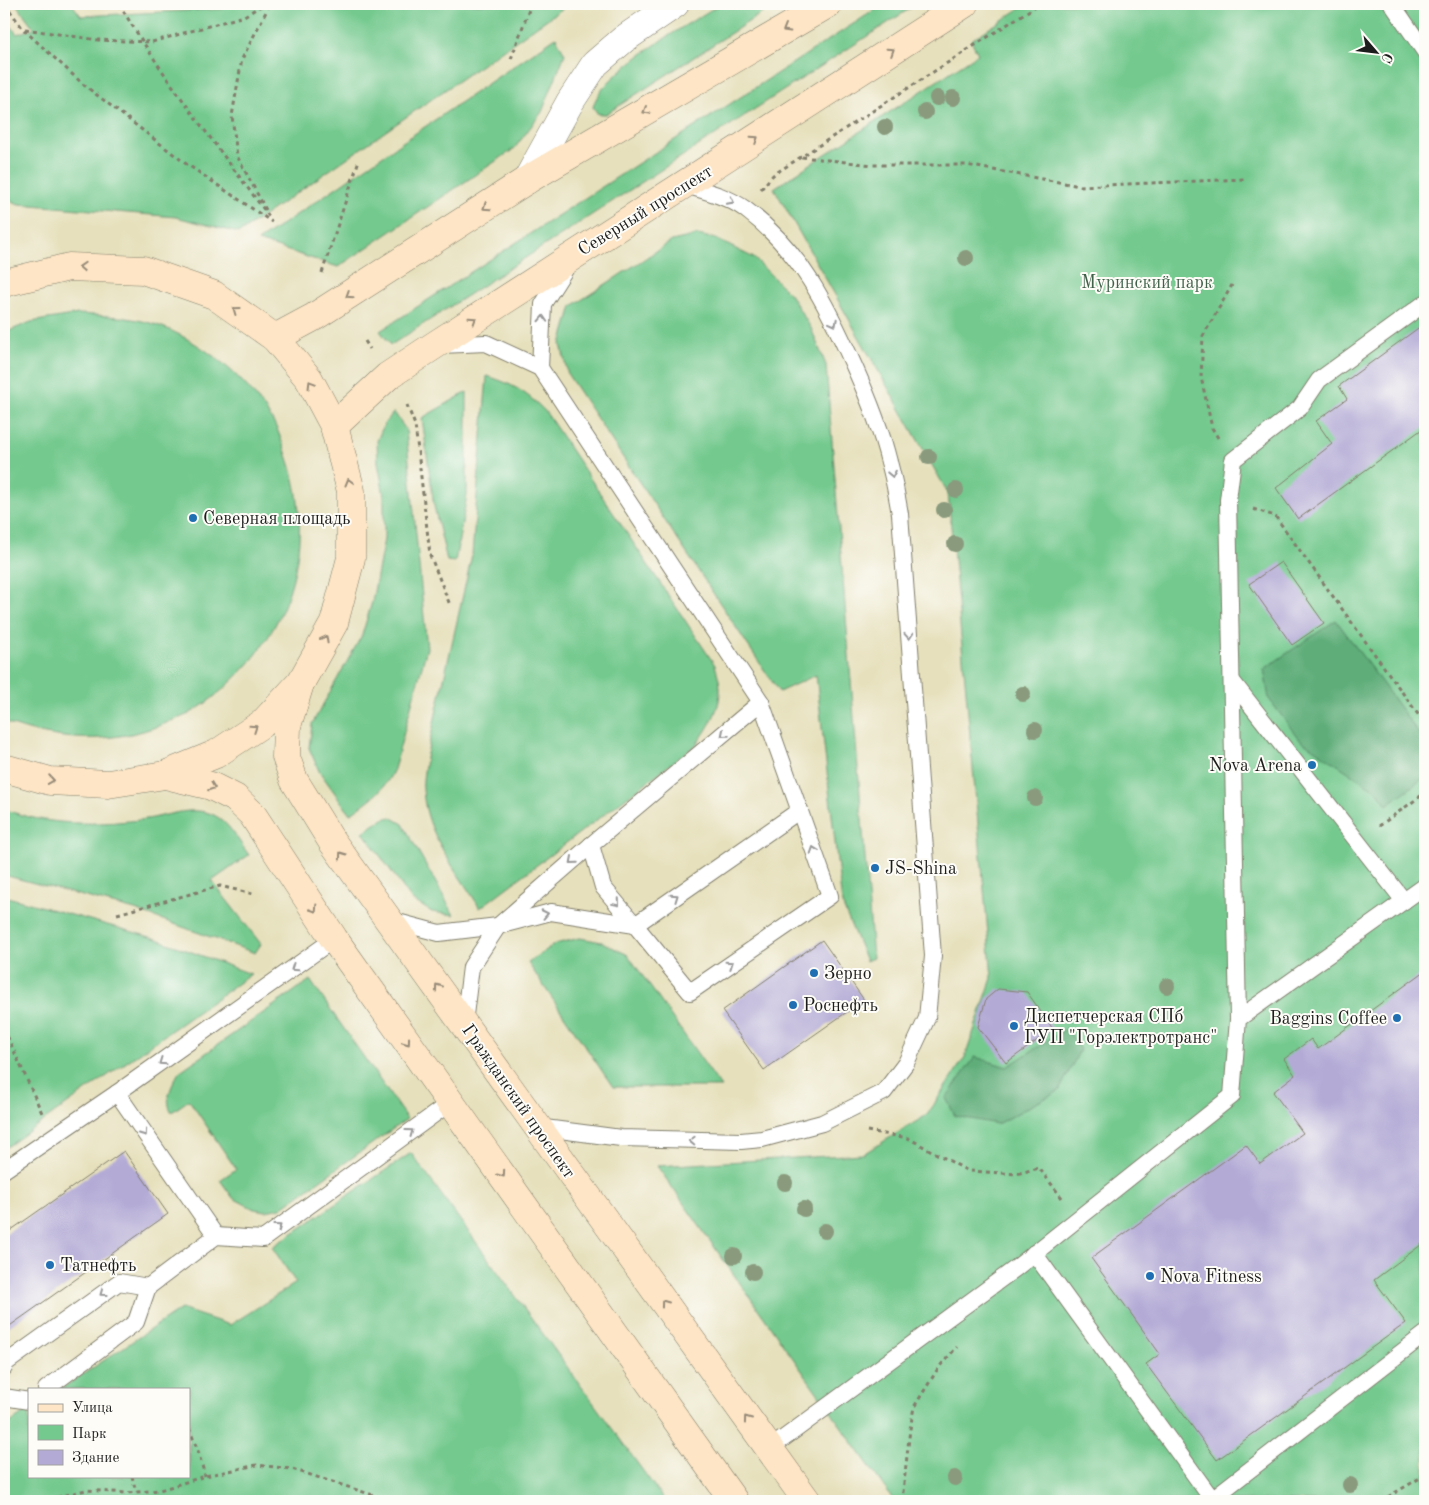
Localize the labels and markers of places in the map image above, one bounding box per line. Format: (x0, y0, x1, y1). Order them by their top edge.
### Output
place label: Северная площадь (203, 510, 350, 528)
marker: Северная площадь (187, 512, 199, 524)
place label: Nova Arena (1209, 757, 1302, 775)
marker: Nova Arena (1306, 759, 1318, 771)
place label: JS-Shina (885, 860, 957, 878)
marker: JS-Shina (869, 862, 881, 874)
place label: Зерно (824, 965, 872, 983)
marker: Зерно (808, 967, 820, 979)
place label: Роснефть (803, 997, 878, 1016)
marker: Роснефть (787, 999, 799, 1011)
place label: Диспетчерская СПб ГУП "Горэлектротранс" (1024, 1008, 1217, 1047)
place label: Baggins Coffee (1269, 1010, 1387, 1028)
marker: Baggins Coffee (1391, 1012, 1403, 1024)
marker: Диспетчерская СПб ГУП "Горэлектротранс" (1008, 1020, 1020, 1032)
place label: Татнефть (60, 1257, 136, 1276)
marker: Татнефть (44, 1259, 56, 1271)
place label: Nova Fitness (1160, 1268, 1262, 1286)
marker: Nova Fitness (1144, 1270, 1156, 1282)

